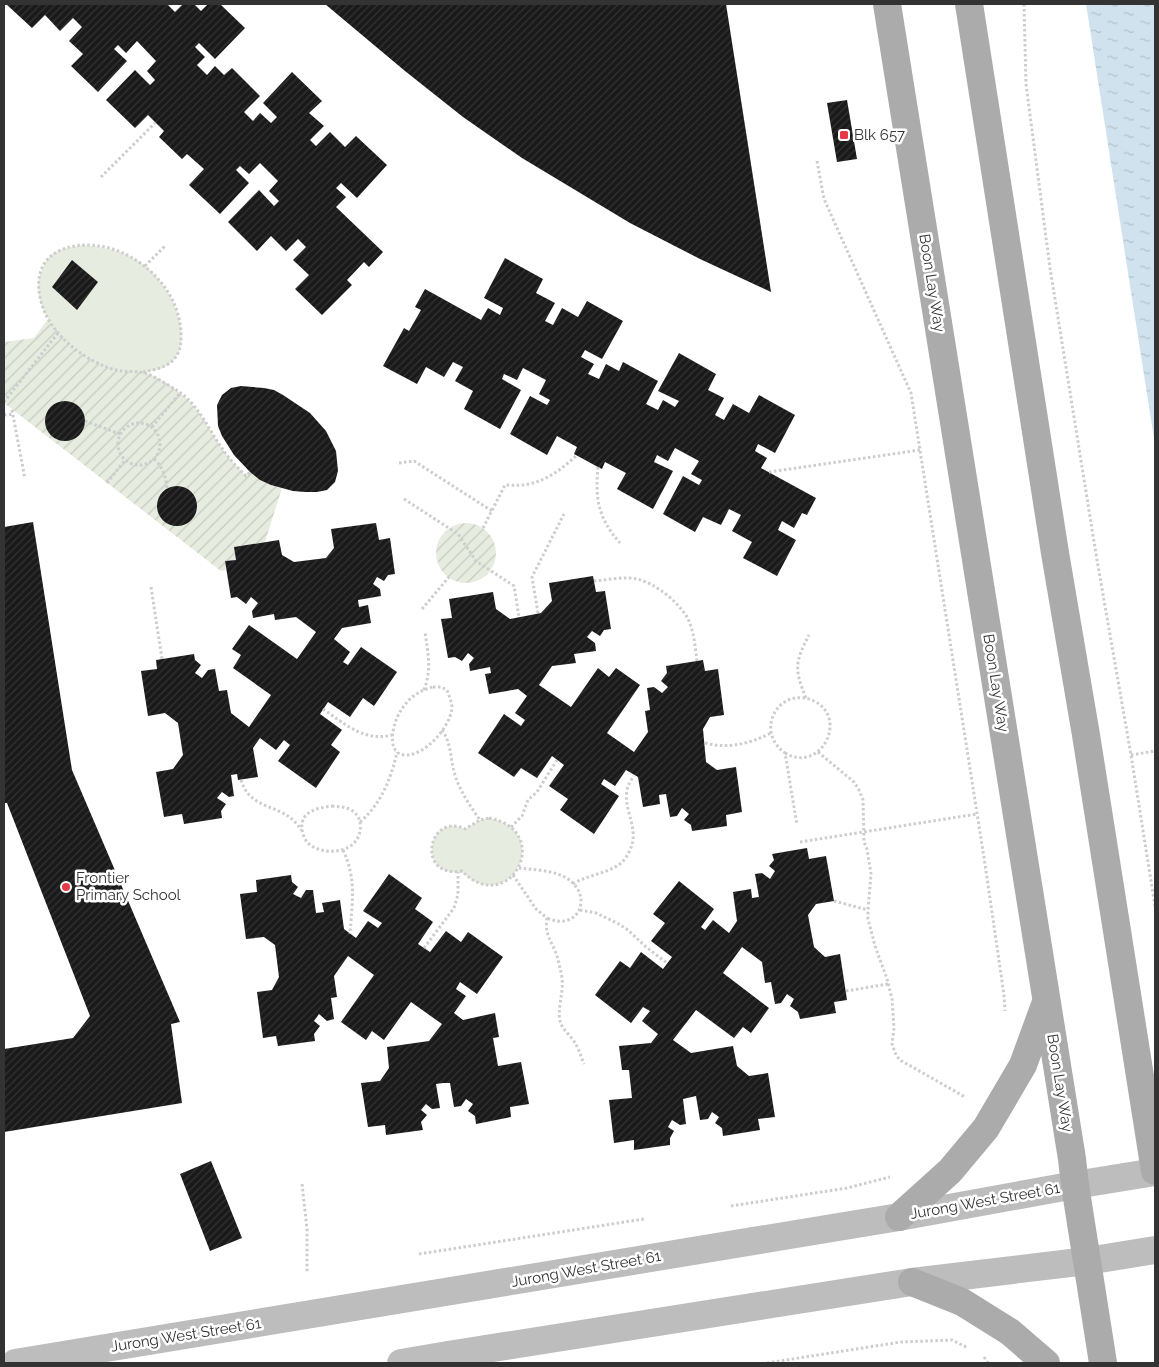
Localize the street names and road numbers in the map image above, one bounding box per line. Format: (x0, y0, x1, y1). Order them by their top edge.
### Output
street label: Boon Lay Way (915, 233, 949, 333)
street label: Boon Lay Way (979, 633, 1013, 733)
street label: Boon Lay Way (1043, 1033, 1077, 1133)
street label: Jurong West Street 61 (909, 1179, 1062, 1223)
street label: Jurong West Street 61 (510, 1247, 663, 1291)
street label: Jurong West Street 61 (110, 1314, 263, 1356)

